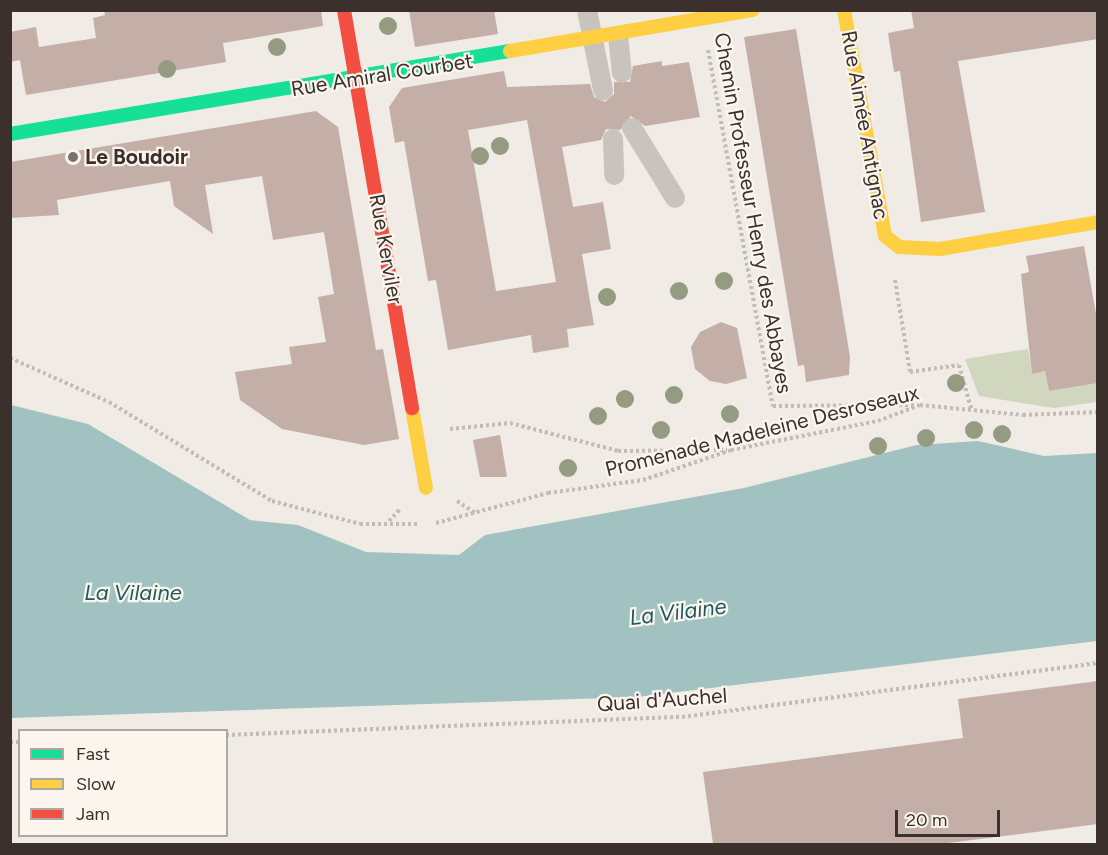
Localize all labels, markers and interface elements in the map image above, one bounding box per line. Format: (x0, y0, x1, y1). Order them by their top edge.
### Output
street label: Rue Aimée Antignac (836, 29, 894, 221)
street label: Chemin Professeur Henry des Abbayes (709, 31, 797, 395)
street label: Rue Amiral Courbet (289, 48, 475, 102)
place label: Le Boudoir (85, 144, 188, 170)
marker: Le Boudoir (66, 150, 80, 164)
street label: Rue Kerviler (364, 192, 408, 306)
street label: Promenade Madeleine Desroseaux (603, 380, 921, 482)
water label: La Vilaine (84, 580, 182, 606)
water label: La Vilaine (628, 593, 728, 631)
street label: Quai d'Auchel (596, 683, 728, 717)
legend (18, 729, 228, 837)
text: Fast (76, 743, 110, 765)
text: Slow (76, 773, 115, 795)
scale bar (898, 798, 1003, 836)
text: Jam (76, 803, 110, 825)
text: 20 m (906, 809, 947, 831)

